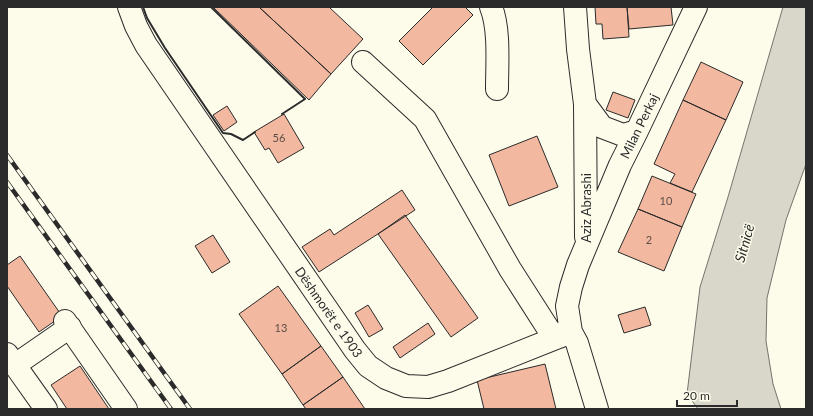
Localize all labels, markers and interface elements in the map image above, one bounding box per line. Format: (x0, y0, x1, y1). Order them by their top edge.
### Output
street label: Milan Perkaj (616, 91, 662, 161)
house number: 56 (273, 131, 285, 144)
street label: Aziz Abrashi (578, 173, 594, 243)
house number: 10 (660, 194, 673, 207)
water label: Sitnicë (730, 222, 758, 264)
house number: 2 (646, 233, 652, 246)
street label: Dëshmorët e 1903 (292, 263, 366, 361)
house number: 13 (275, 321, 287, 334)
scale bar (677, 382, 737, 408)
text: 20 m (683, 388, 710, 403)

